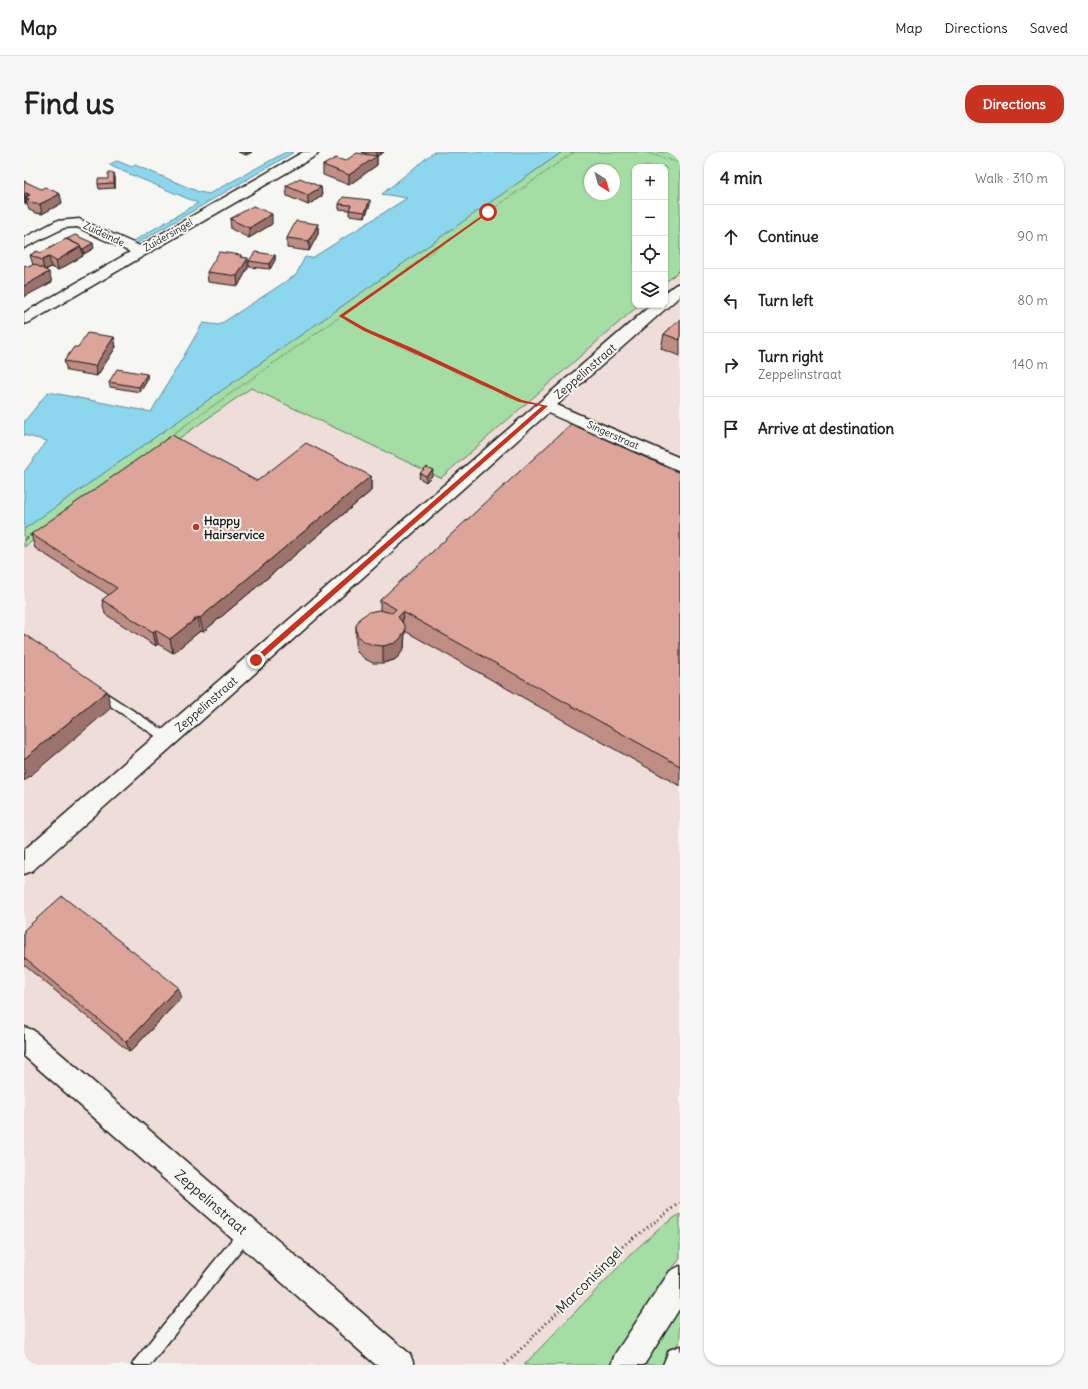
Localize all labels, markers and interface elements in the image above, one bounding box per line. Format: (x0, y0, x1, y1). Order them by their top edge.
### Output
text: Map (20, 16, 57, 40)
text: Map (895, 19, 922, 37)
text: Directions (944, 19, 1008, 37)
text: Saved (1030, 19, 1068, 37)
button: Directions (965, 85, 1064, 123)
text: Find us (24, 86, 115, 122)
north arrow (584, 164, 620, 200)
map controls (632, 164, 668, 308)
button: + (632, 164, 668, 200)
text: 4 min (720, 167, 762, 189)
text: Walk · 310 m (975, 170, 1048, 187)
button: − (632, 200, 668, 236)
route start (479, 203, 497, 221)
street label: Zuidersingel (141, 216, 195, 254)
street label: Zuideinde (81, 219, 127, 249)
icon: ahead (720, 226, 742, 248)
text: Continue (758, 227, 819, 246)
text: 90 m (1017, 228, 1048, 245)
button: locate (632, 236, 668, 272)
button: layers (632, 272, 668, 308)
icon: left (720, 290, 742, 312)
text: Turn left (758, 291, 813, 310)
text: 80 m (1017, 292, 1048, 309)
street label: Zeppelinstraat (551, 340, 619, 402)
text: Turn right (758, 347, 823, 366)
icon: right (720, 354, 742, 376)
text: 140 m (1012, 356, 1048, 373)
text: Zeppelinstraat (758, 366, 842, 383)
street label: Singerstraat (585, 418, 641, 452)
icon: arrive (720, 418, 742, 440)
text: Arrive at destination (758, 419, 894, 438)
place label: Happy Hairservice (204, 513, 265, 542)
marker: Happy Hairservice (191, 522, 201, 532)
route end (247, 651, 265, 669)
street label: Zeppelinstraat (172, 673, 240, 735)
street label: Zeppelinstraat (171, 1166, 251, 1239)
street label: Marconisingel (552, 1243, 626, 1317)

